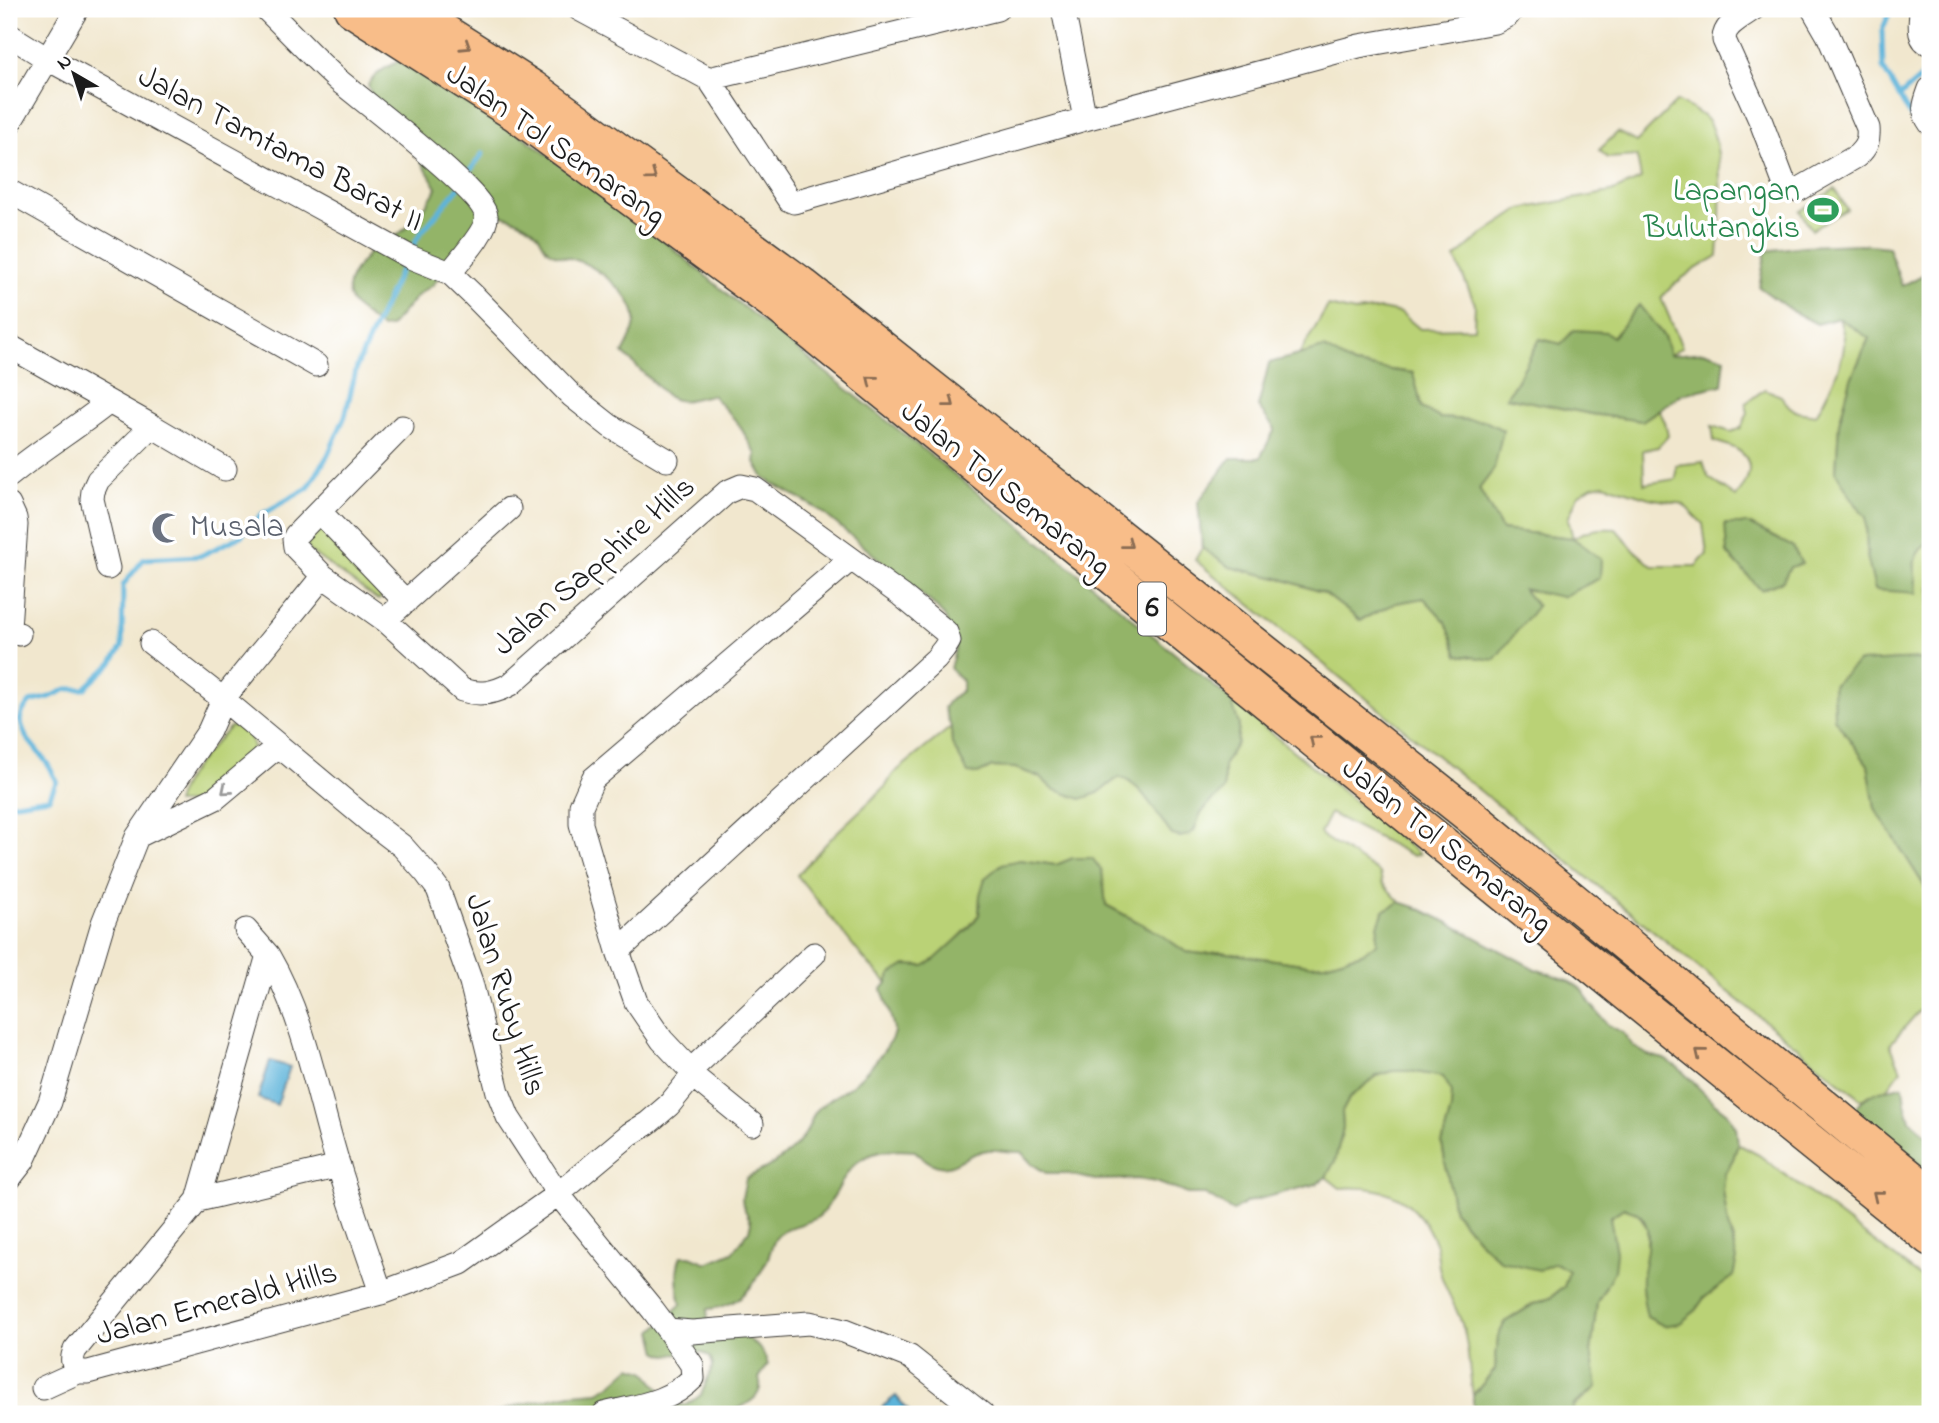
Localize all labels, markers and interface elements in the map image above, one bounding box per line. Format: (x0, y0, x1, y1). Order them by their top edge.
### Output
one-way arrow (458, 37, 471, 50)
north arrow (38, 38, 108, 108)
text: N (51, 48, 78, 77)
street label: Jalan Tol Semarang (435, 52, 675, 240)
street label: Jalan Tamtama Barat II (129, 55, 431, 245)
one-way arrow (644, 168, 657, 180)
place label: Lapangan Bulutangkis (1643, 169, 1800, 253)
sports icon: Lapangan Bulutangkis (1806, 193, 1840, 227)
one-way arrow (866, 376, 878, 389)
street label: Jalan Tol Semarang (889, 390, 1121, 590)
one-way arrow (942, 394, 954, 407)
street label: Jalan Sapphire Hills (483, 465, 707, 669)
place label: Musala (190, 505, 284, 552)
mosque icon: Musala (150, 511, 184, 545)
one-way arrow (1120, 536, 1133, 548)
road number: 6 (1138, 582, 1166, 636)
one-way arrow (1309, 736, 1322, 748)
street label: Jalan Tol Semarang (1330, 747, 1562, 947)
one-way arrow (221, 781, 234, 794)
street label: Jalan Ruby Hills (451, 888, 557, 1102)
one-way arrow (1695, 1048, 1707, 1061)
one-way arrow (1872, 1191, 1885, 1204)
street label: Jalan Emerald Hills (91, 1250, 343, 1360)

